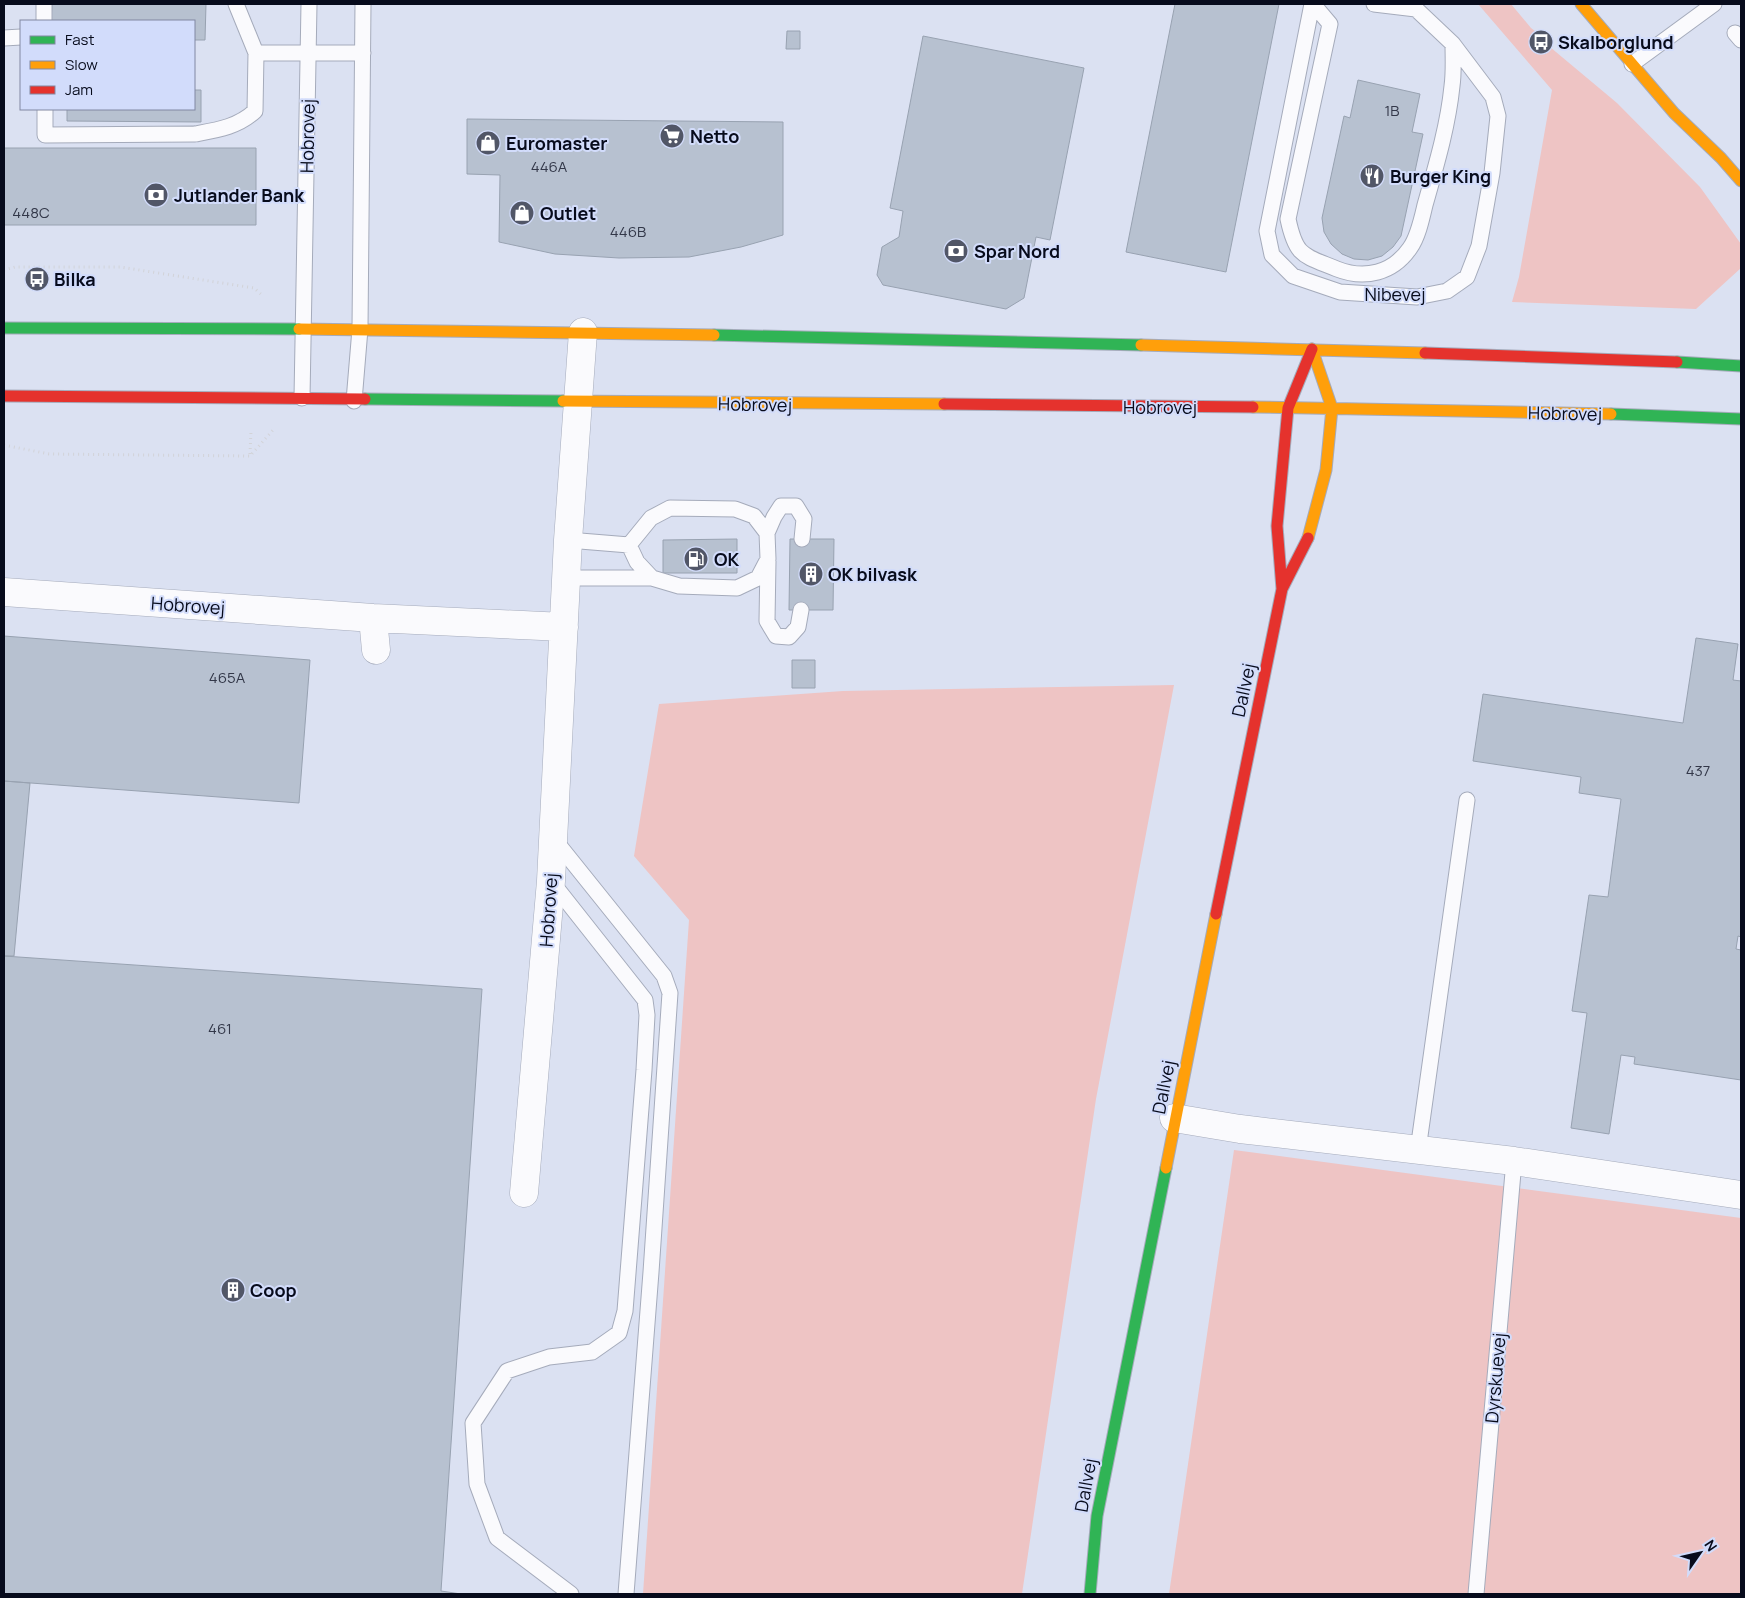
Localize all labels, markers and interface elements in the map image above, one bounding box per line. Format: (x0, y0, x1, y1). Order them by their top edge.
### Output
legend (20, 20, 195, 110)
text: Fast (65, 29, 94, 50)
bus stop icon: Skalborglund (1528, 29, 1554, 55)
place label: Skalborglund (1558, 30, 1674, 54)
text: Slow (65, 54, 98, 75)
text: Jam (65, 79, 93, 100)
street label: Hobrovej (294, 99, 320, 173)
house number: 1B (1384, 100, 1400, 121)
supermarket icon: Netto (659, 123, 685, 149)
place label: Netto (690, 124, 739, 148)
shop icon: Euromaster (475, 130, 501, 156)
place label: Euromaster (506, 131, 608, 155)
house number: 446A (531, 156, 568, 177)
restaurant icon: Burger King (1359, 163, 1385, 189)
place label: Burger King (1390, 164, 1491, 188)
bank icon: Jutlander Bank (143, 182, 169, 208)
place label: Jutlander Bank (174, 183, 305, 207)
shop icon: Outlet (509, 200, 535, 226)
place label: Outlet (540, 201, 596, 225)
house number: 448C (12, 202, 50, 223)
house number: 446B (610, 221, 646, 242)
bank icon: Spar Nord (943, 238, 969, 264)
place label: Spar Nord (974, 239, 1060, 263)
bus stop icon: Bilka (24, 266, 50, 292)
place label: Bilka (54, 267, 96, 291)
street label: Nibevej (1364, 282, 1426, 306)
street label: Hobrovej (718, 391, 792, 417)
street label: Hobrovej (1123, 395, 1197, 419)
street label: Hobrovej (1528, 400, 1602, 426)
fuel station icon: OK (683, 546, 709, 572)
place label: OK (714, 547, 739, 571)
building icon: OK bilvask (798, 561, 824, 587)
place label: OK bilvask (828, 562, 918, 586)
street label: Hobrovej (150, 590, 226, 620)
street label: Dallvej (1226, 661, 1260, 719)
house number: 465A (209, 667, 246, 688)
house number: 437 (1686, 760, 1710, 781)
street label: Hobrovej (533, 872, 563, 948)
house number: 461 (208, 1018, 232, 1039)
street label: Dallvej (1146, 1058, 1180, 1116)
building icon: Coop (220, 1277, 246, 1303)
place label: Coop (250, 1278, 297, 1302)
street label: Dyrskuevej (1479, 1332, 1511, 1424)
street label: Dallvej (1068, 1456, 1102, 1514)
north arrow (1675, 1528, 1725, 1578)
text: N (1701, 1536, 1722, 1555)

